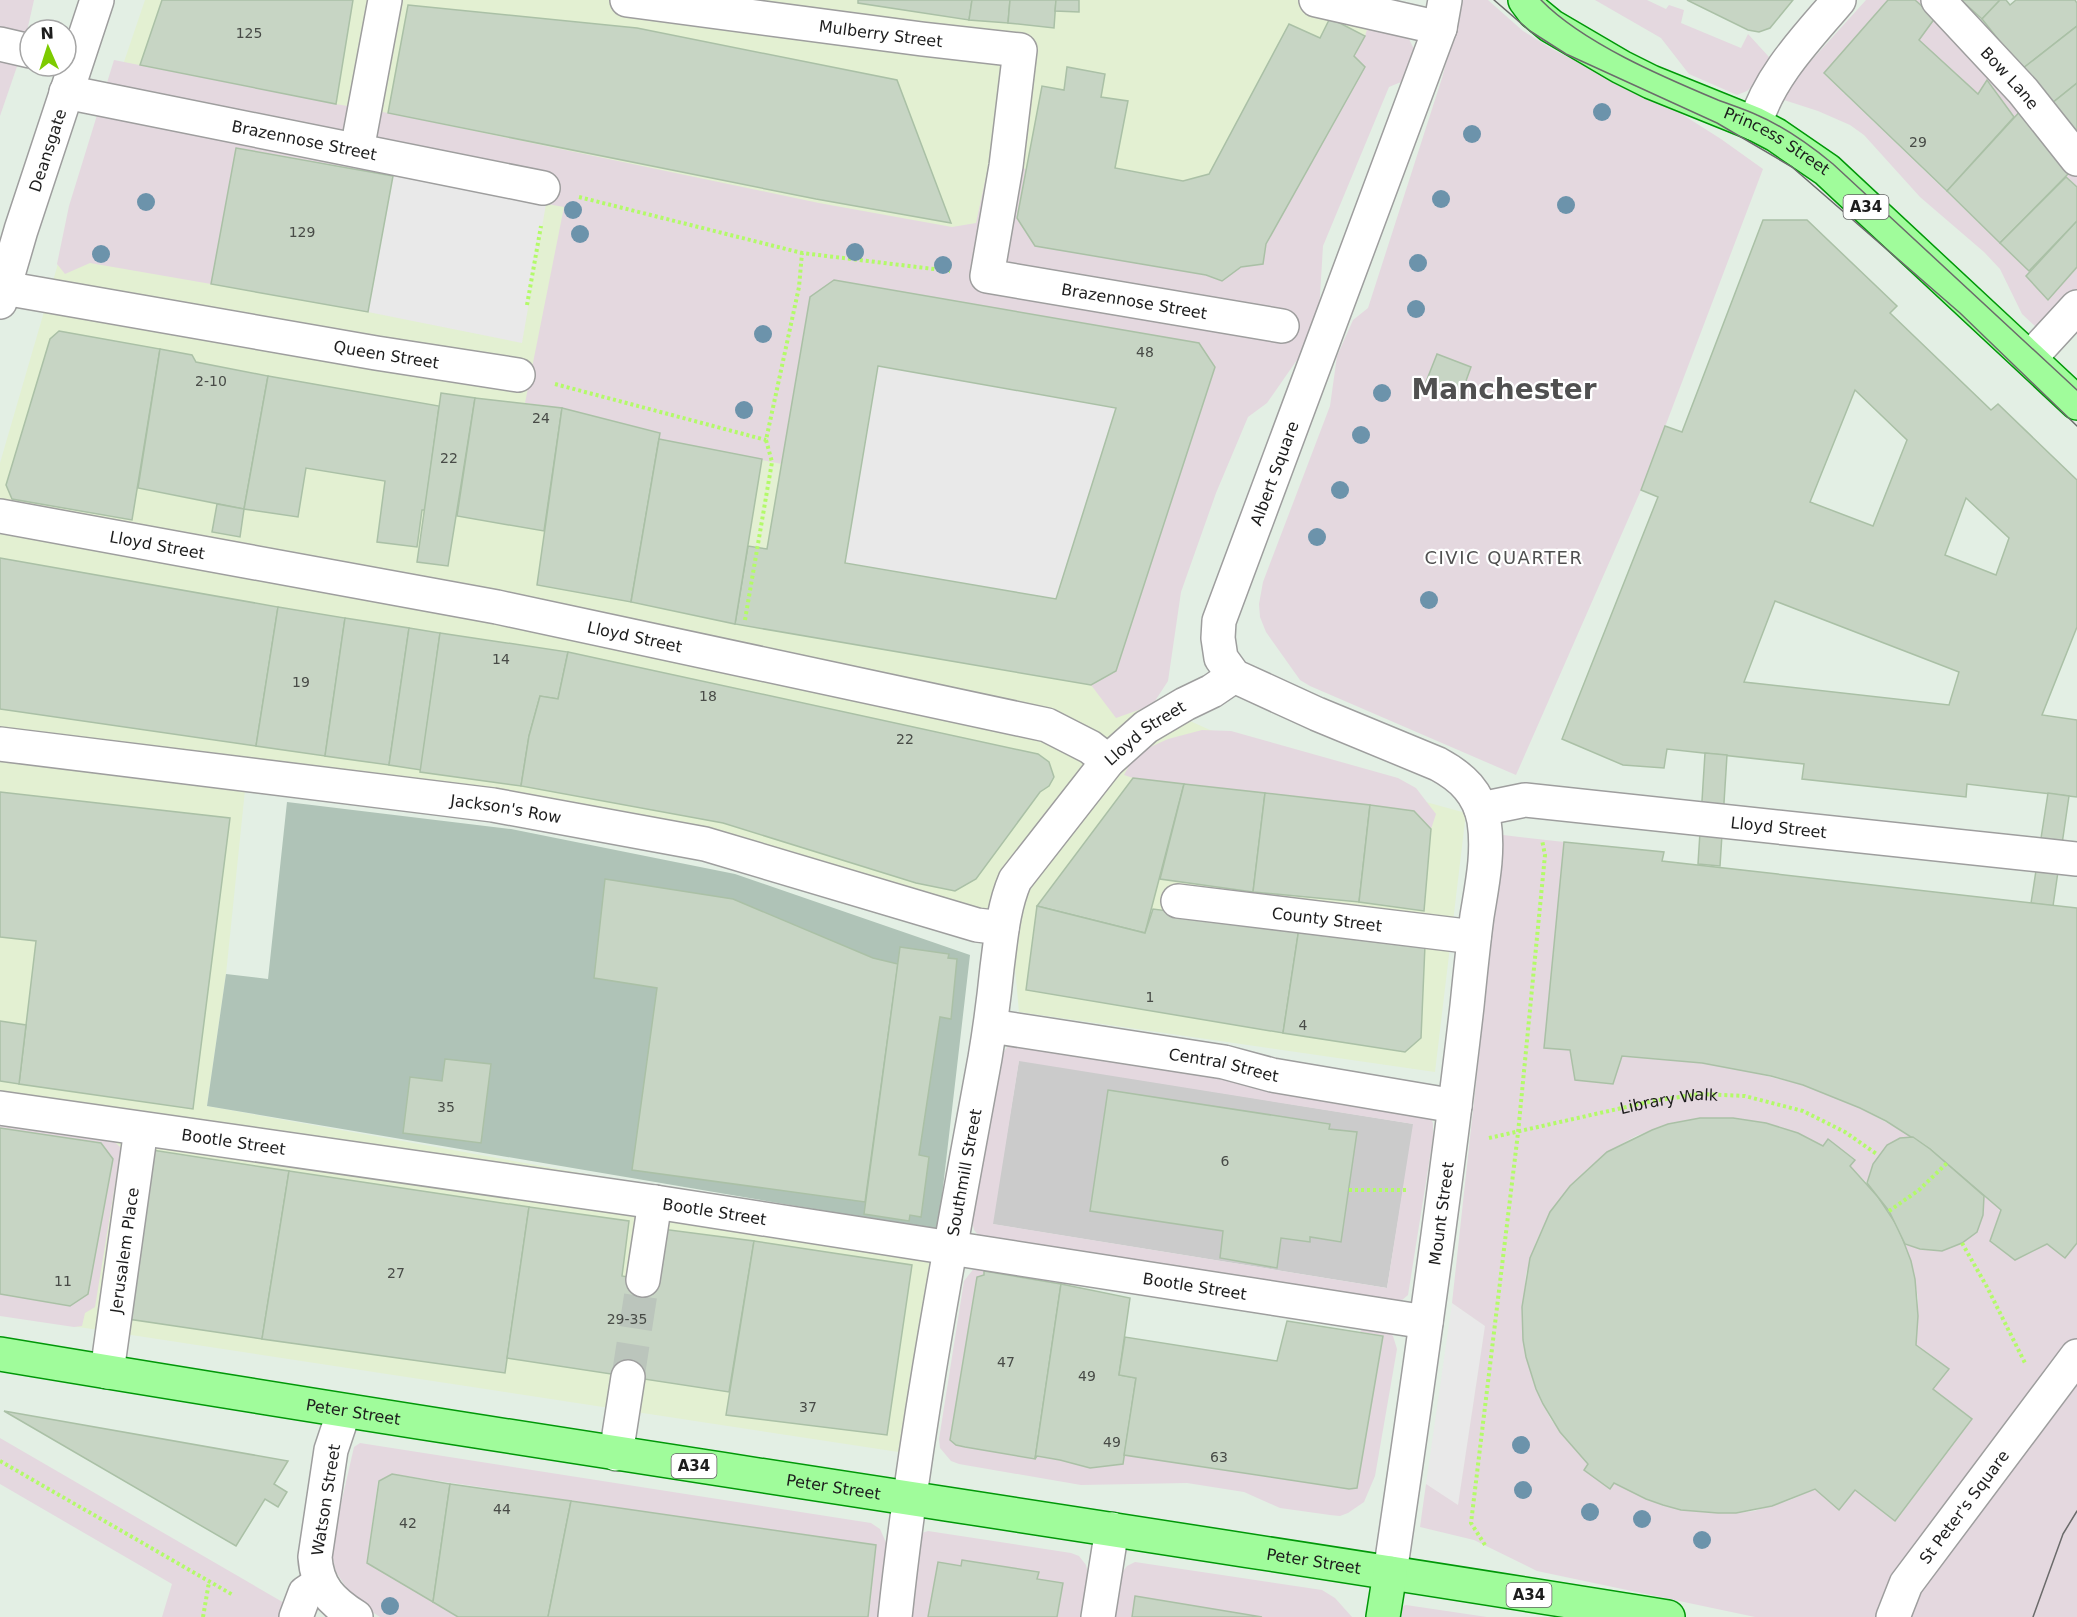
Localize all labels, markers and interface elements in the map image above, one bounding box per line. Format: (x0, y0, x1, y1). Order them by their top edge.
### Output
street label: Mulberry Street (818, 16, 944, 51)
north arrow (18, 18, 78, 78)
text: N (40, 24, 54, 43)
house number: 125 (236, 25, 262, 41)
street label: Bow Lane (1977, 43, 2043, 113)
street label: Princess Street (1721, 103, 1834, 179)
street label: Deansgate (25, 106, 70, 194)
street label: Brazennose Street (230, 116, 378, 164)
house number: 29 (1909, 134, 1927, 150)
road number: A34 (1844, 195, 1888, 219)
house number: 129 (289, 224, 315, 240)
street label: Brazennose Street (1060, 279, 1209, 323)
street label: Queen Street (332, 336, 440, 372)
house number: 48 (1136, 344, 1154, 360)
house number: 2-10 (195, 373, 227, 389)
district label: Manchester (1411, 373, 1597, 406)
house number: 24 (532, 410, 550, 426)
street label: Albert Square (1246, 418, 1302, 528)
house number: 22 (440, 450, 458, 466)
street label: Lloyd Street (108, 527, 207, 563)
district label: CIVIC QUARTER (1424, 547, 1584, 568)
street label: Lloyd Street (585, 617, 684, 656)
house number: 14 (492, 651, 510, 667)
house number: 19 (292, 674, 310, 690)
house number: 18 (699, 688, 717, 704)
street label: Lloyd Street (1100, 696, 1189, 769)
house number: 22 (896, 731, 914, 747)
street label: Jackson's Row (448, 790, 563, 827)
street label: Lloyd Street (1730, 813, 1828, 842)
street label: County Street (1271, 903, 1383, 935)
house number: 1 (1146, 989, 1154, 1005)
house number: 4 (1299, 1017, 1308, 1033)
street label: Central Street (1167, 1044, 1280, 1085)
street label: Library Walk (1618, 1084, 1719, 1118)
house number: 35 (437, 1099, 455, 1115)
street label: Southmill Street (943, 1107, 985, 1238)
street label: Bootle Street (180, 1125, 287, 1158)
house number: 6 (1221, 1153, 1230, 1169)
street label: Mount Street (1425, 1161, 1457, 1266)
street label: Jerusalem Place (106, 1186, 142, 1315)
street label: Bootle Street (661, 1194, 768, 1229)
house number: 27 (387, 1265, 405, 1281)
street label: Bootle Street (1142, 1269, 1248, 1303)
house number: 11 (54, 1273, 72, 1289)
house number: 29-35 (607, 1311, 647, 1327)
house number: 47 (997, 1354, 1015, 1370)
house number: 49 (1078, 1368, 1096, 1384)
street label: Peter Street (305, 1395, 402, 1428)
house number: 37 (799, 1399, 817, 1415)
house number: 49 (1103, 1434, 1121, 1450)
street label: Watson Street (308, 1443, 344, 1557)
street label: St Peter's Square (1915, 1446, 2013, 1567)
house number: 63 (1210, 1449, 1228, 1465)
road number: A34 (672, 1454, 716, 1478)
street label: Peter Street (785, 1470, 882, 1503)
house number: 44 (493, 1501, 511, 1517)
house number: 42 (399, 1515, 417, 1531)
street label: Peter Street (1265, 1544, 1362, 1578)
road number: A34 (1506, 1583, 1552, 1607)

